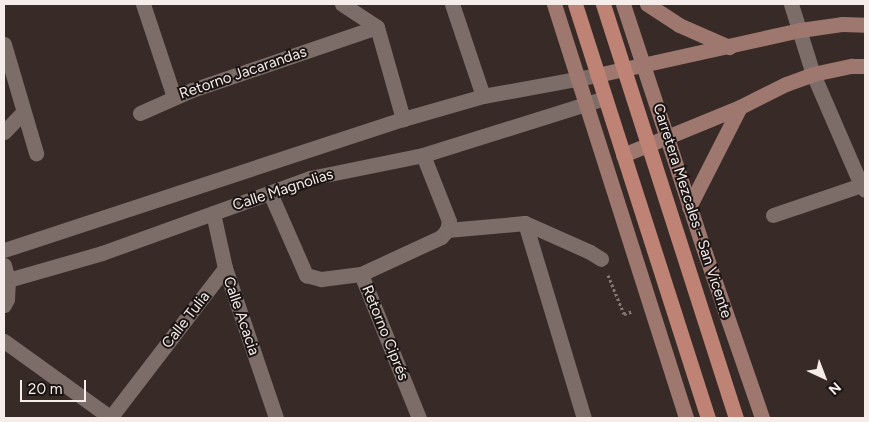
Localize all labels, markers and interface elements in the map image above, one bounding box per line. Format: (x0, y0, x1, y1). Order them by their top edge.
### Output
street label: Retorno Jacarandas (177, 43, 309, 103)
street label: Carretera Mezcales - San Vicente (649, 101, 735, 321)
street label: Calle Magnolias (230, 165, 336, 215)
street label: Calle Acacia (219, 274, 263, 358)
street label: Retorno Ciprés (358, 283, 412, 383)
street label: Calle Tulia (158, 288, 214, 352)
north arrow (799, 352, 849, 402)
scale bar (22, 370, 89, 402)
text: N (825, 378, 844, 398)
text: 20 m (28, 380, 62, 398)

